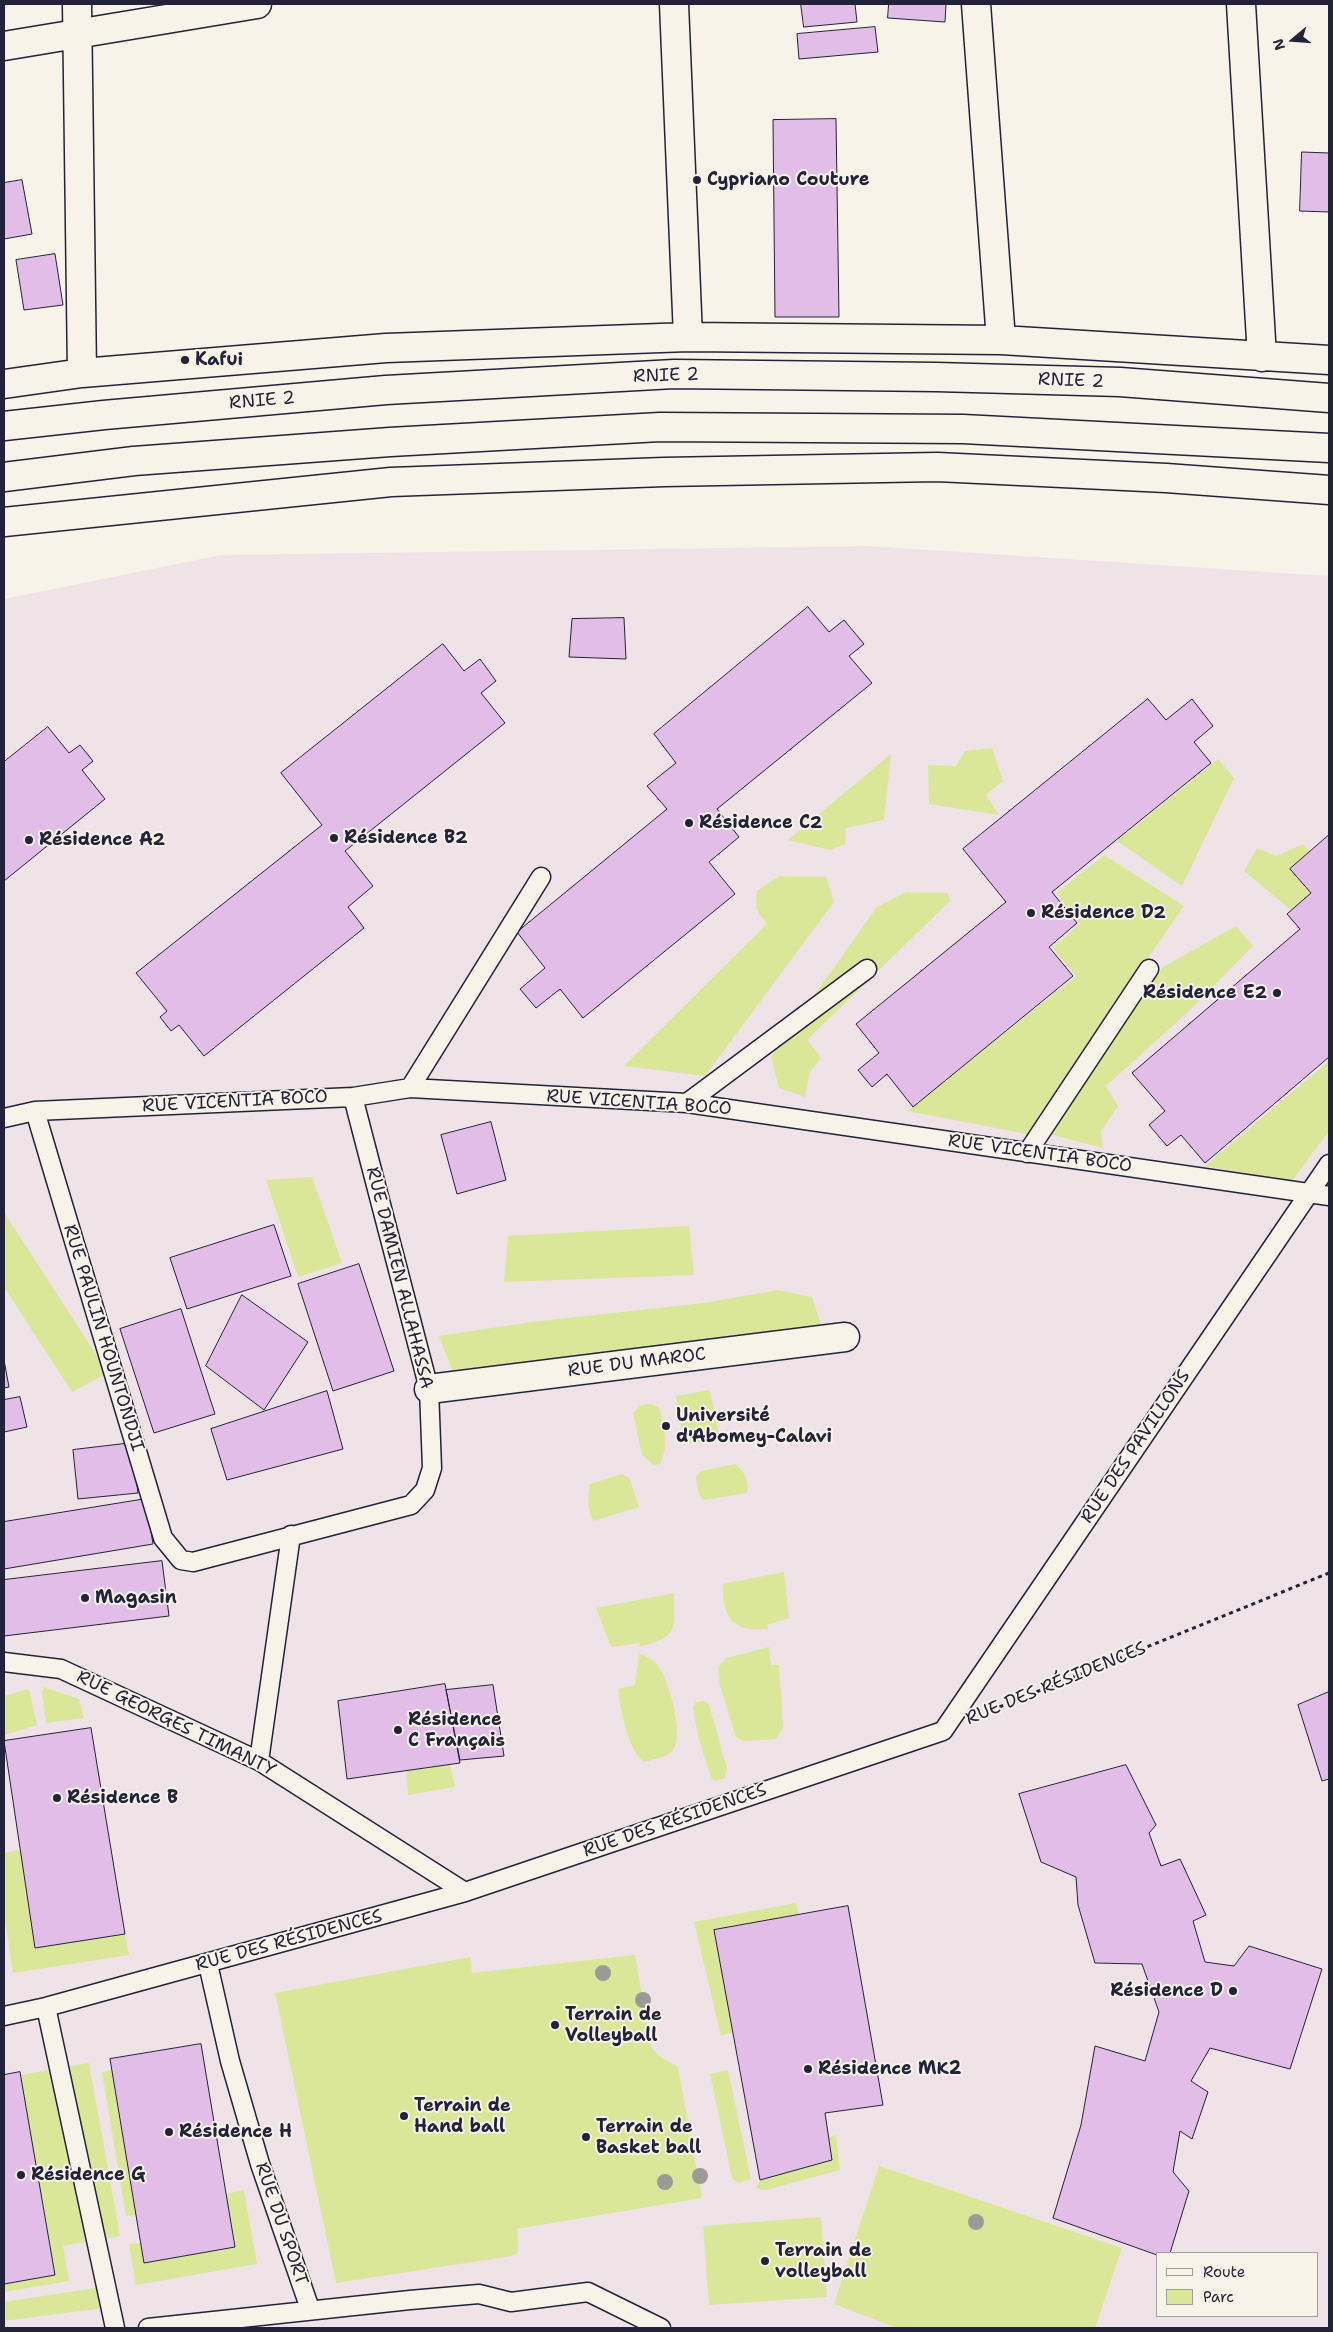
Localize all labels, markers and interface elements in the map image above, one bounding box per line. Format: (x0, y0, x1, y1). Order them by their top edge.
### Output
north arrow (1268, 15, 1318, 65)
text: N (1268, 37, 1289, 53)
place label: Cypriano Couture (707, 169, 870, 191)
marker: Cypriano Couture (691, 174, 703, 186)
place label: Kafui (195, 349, 243, 371)
marker: Kafui (179, 354, 191, 366)
street label: RNIE 2 (633, 364, 699, 388)
street label: RNIE 2 (1038, 369, 1104, 393)
street label: RNIE 2 (228, 387, 296, 415)
place label: Résidence C2 (699, 812, 822, 834)
marker: Résidence C2 (683, 817, 695, 829)
place label: Résidence B2 (344, 827, 468, 849)
place label: Résidence A2 (39, 829, 165, 851)
marker: Résidence B2 (328, 832, 340, 844)
marker: Résidence A2 (23, 834, 35, 846)
place label: Résidence D2 (1041, 902, 1166, 924)
marker: Résidence D2 (1025, 907, 1037, 919)
place label: Résidence E2 (1143, 982, 1267, 1004)
marker: Résidence E2 (1271, 987, 1283, 999)
street label: RUE VICENTIA BOCO (142, 1086, 328, 1118)
street label: RUE VICENTIA BOCO (546, 1086, 732, 1120)
street label: RUE VICENTIA BOCO (947, 1130, 1133, 1178)
street label: RUE DAMIEN ALLAHASSA (361, 1165, 437, 1391)
street label: RUE PAULIN HOUNTONDJI (58, 1222, 148, 1454)
street label: RUE DU MAROC (567, 1344, 707, 1382)
street label: RUE DES PAVILLONS (1077, 1366, 1195, 1528)
place label: Université d'Abomey-Calavi (676, 1405, 832, 1448)
marker: Université d'Abomey-Calavi (660, 1420, 672, 1432)
place label: Magasin (95, 1587, 177, 1609)
marker: Magasin (79, 1592, 91, 1604)
street label: RUE DES RÉSIDENCES (963, 1638, 1149, 1730)
street label: RUE GEORGES TIMANTY (73, 1666, 279, 1782)
place label: Résidence C Français (408, 1709, 505, 1752)
marker: Résidence C Français (392, 1724, 404, 1736)
street label: RUE DES RÉSIDENCES (580, 1779, 770, 1863)
place label: Résidence B (67, 1787, 178, 1809)
marker: Résidence B (51, 1792, 63, 1804)
street label: RUE DES RÉSIDENCES (193, 1906, 385, 1976)
place label: Résidence D (1110, 1980, 1223, 2002)
marker: Résidence D (1227, 1985, 1239, 1997)
place label: Terrain de Volleyball (565, 2004, 662, 2046)
marker: Terrain de Volleyball (549, 2019, 561, 2031)
place label: Résidence MK2 (818, 2058, 961, 2080)
marker: Résidence MK2 (802, 2063, 814, 2075)
place label: Terrain de Hand ball (414, 2095, 511, 2138)
marker: Terrain de Hand ball (398, 2110, 410, 2122)
place label: Terrain de Basket ball (596, 2116, 701, 2158)
place label: Résidence H (179, 2121, 292, 2143)
marker: Résidence H (163, 2126, 175, 2138)
marker: Terrain de Basket ball (580, 2131, 592, 2143)
street label: RUE DU SPORT (250, 2160, 312, 2288)
place label: Résidence G (31, 2164, 146, 2186)
marker: Résidence G (15, 2169, 27, 2181)
place label: Terrain de volleyball (775, 2240, 872, 2282)
legend (1156, 2252, 1318, 2317)
marker: Terrain de volleyball (759, 2255, 771, 2267)
text: Route (1203, 2262, 1245, 2282)
text: Parc (1203, 2287, 1234, 2307)

